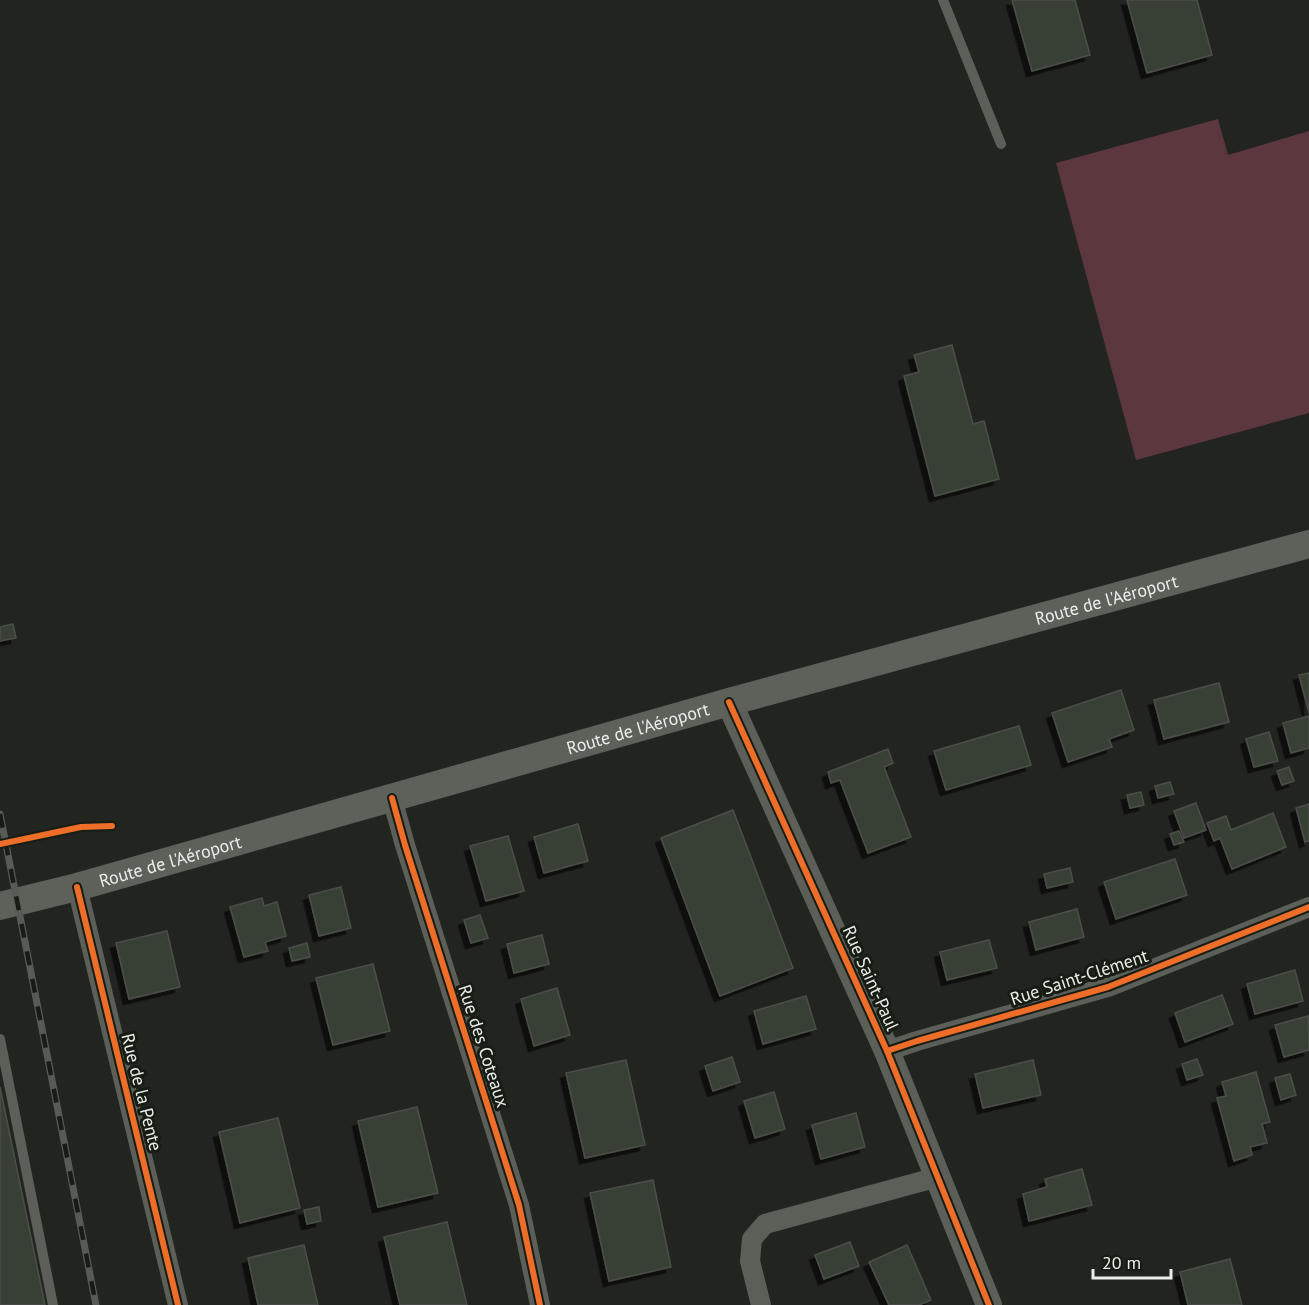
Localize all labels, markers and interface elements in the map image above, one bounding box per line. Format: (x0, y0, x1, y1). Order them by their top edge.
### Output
street label: Route de l'Aéroport (1032, 569, 1180, 630)
street label: Route de l'Aéroport (564, 697, 711, 759)
street label: Route de l'Aéroport (96, 829, 244, 892)
street label: Rue Saint-Paul (838, 922, 905, 1035)
street label: Rue Saint-Clément (1007, 944, 1151, 1010)
street label: Rue des Coteaux (453, 982, 515, 1110)
street label: Rue de la Pente (116, 1031, 168, 1153)
scale bar (1093, 1242, 1171, 1280)
text: 20 m (1102, 1251, 1141, 1274)

